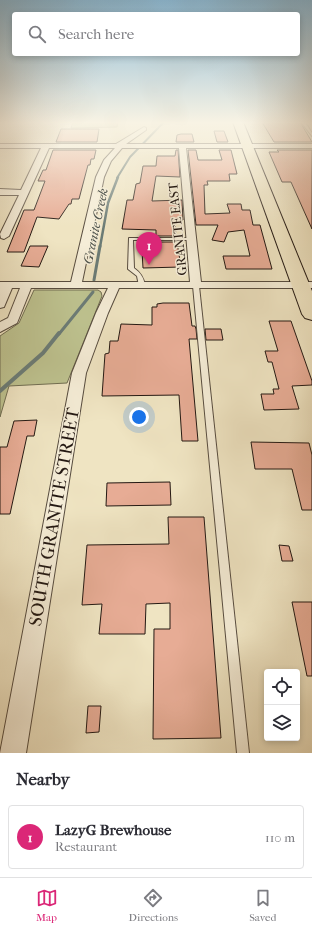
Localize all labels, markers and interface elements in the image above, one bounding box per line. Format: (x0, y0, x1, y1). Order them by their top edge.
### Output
search box (12, 12, 300, 56)
icon: search (26, 23, 48, 45)
text: Search here (58, 25, 134, 43)
street label: GRANITE EAST (165, 182, 190, 276)
water label: Granite Creek (80, 187, 111, 265)
pin: 1 (136, 232, 162, 265)
street label: SOUTH GRANITE STREET (25, 406, 84, 628)
your location (129, 407, 149, 427)
map controls (264, 669, 300, 741)
button: locate (264, 669, 300, 705)
button: layers (264, 705, 300, 741)
text: Nearby (16, 769, 70, 789)
text: LazyG Brewhouse (55, 821, 171, 839)
text: 1 (28, 830, 32, 845)
text: 110 m (265, 830, 295, 845)
text: Restaurant (55, 839, 117, 854)
tab: Map (36, 887, 58, 924)
tab: Directions (129, 887, 178, 924)
tab: Saved (249, 887, 276, 924)

